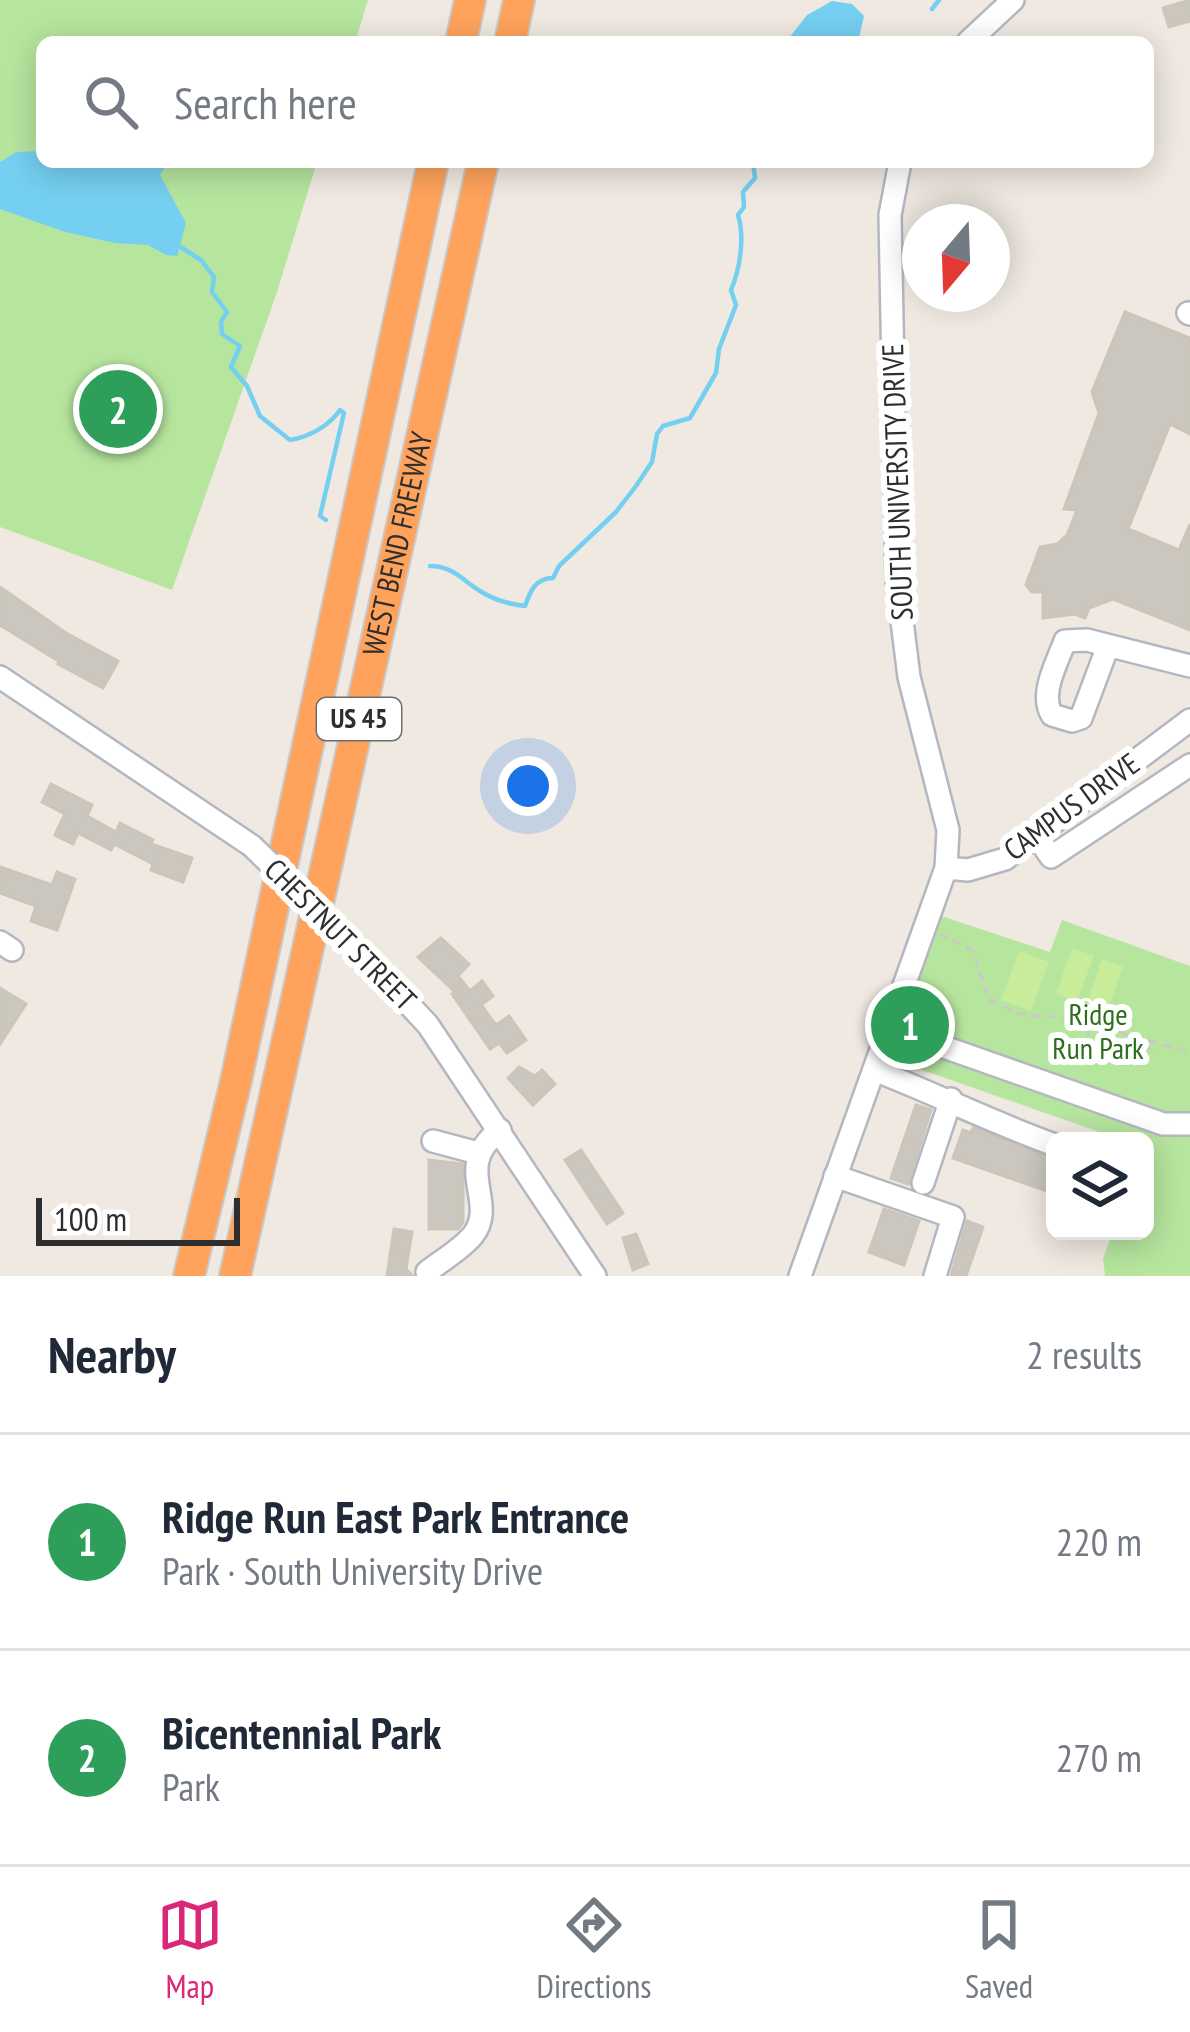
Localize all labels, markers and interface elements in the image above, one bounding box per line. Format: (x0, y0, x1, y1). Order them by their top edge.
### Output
search box (36, 36, 1154, 168)
icon: search (78, 69, 144, 135)
text: Search here (174, 73, 357, 131)
north arrow (902, 204, 1010, 312)
street label: SOUTH UNIVERSITY DRIVE (872, 343, 921, 621)
pin: 2 (79, 364, 157, 454)
street label: WEST BEND FREEWAY (353, 428, 440, 659)
road number: US 45 (317, 698, 401, 740)
street label: CAMPUS DRIVE (996, 743, 1147, 868)
your location (498, 756, 558, 816)
street label: CHESTNUT STREET (257, 850, 425, 1018)
pin: 1 (871, 980, 949, 1070)
park label: Ridge Run Park (1052, 994, 1144, 1067)
map controls (1046, 1132, 1154, 1240)
button: layers (1046, 1132, 1154, 1240)
scale bar (36, 1192, 240, 1245)
text: 100 m (54, 1197, 127, 1240)
text: Nearby (48, 1321, 176, 1387)
text: 2 results (1026, 1329, 1142, 1380)
text: Ridge Run East Park Entrance (162, 1487, 629, 1545)
text: 1 (78, 1516, 96, 1567)
text: 220 m (1056, 1516, 1142, 1567)
text: Park · South University Drive (162, 1545, 543, 1596)
text: Bicentennial Park (162, 1703, 441, 1761)
text: 2 (78, 1732, 96, 1783)
text: 270 m (1056, 1732, 1142, 1783)
text: Park (162, 1761, 220, 1812)
tab: Map (157, 1892, 223, 2007)
tab: Directions (537, 1892, 651, 2007)
tab: Saved (965, 1892, 1033, 2007)

